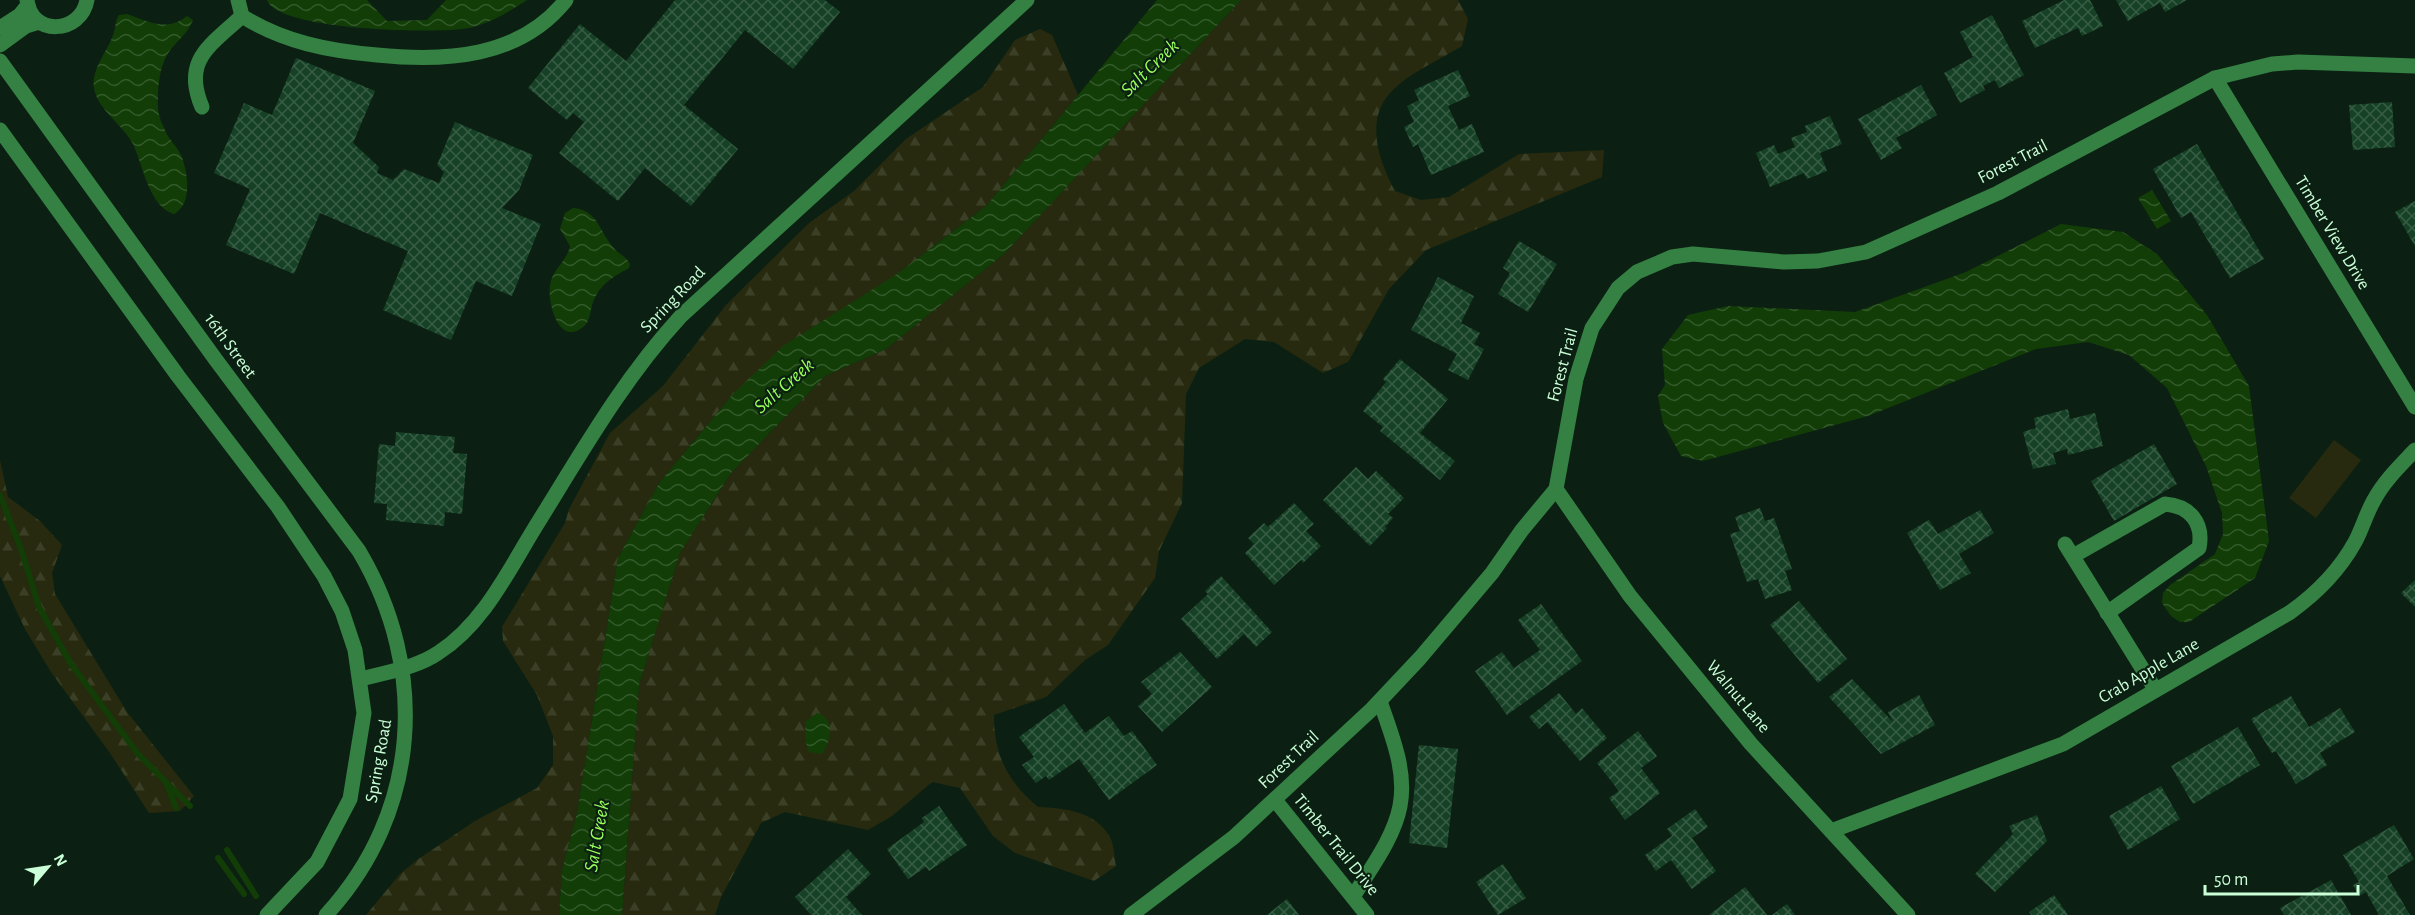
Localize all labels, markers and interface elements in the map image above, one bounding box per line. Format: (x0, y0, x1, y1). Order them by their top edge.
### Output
water label: Salt Creek (1117, 36, 1183, 100)
street label: Forest Trail (1975, 137, 2051, 187)
street label: Timber View Drive (2291, 173, 2373, 293)
street label: Spring Road (637, 263, 709, 337)
street label: 16th Street (201, 310, 259, 382)
street label: Forest Trail (1545, 326, 1581, 404)
water label: Salt Creek (750, 355, 818, 417)
street label: Crab Apple Lane (2096, 635, 2202, 707)
street label: Walnut Lane (1703, 657, 1773, 737)
street label: Spring Road (363, 718, 395, 804)
street label: Forest Trail (1255, 728, 1323, 792)
street label: Timber Trail Drive (1290, 791, 1382, 899)
water label: Salt Creek (581, 799, 613, 873)
north arrow (18, 837, 78, 897)
text: N (51, 851, 70, 869)
scale bar (2205, 858, 2358, 896)
text: 50 m (2214, 871, 2248, 889)

